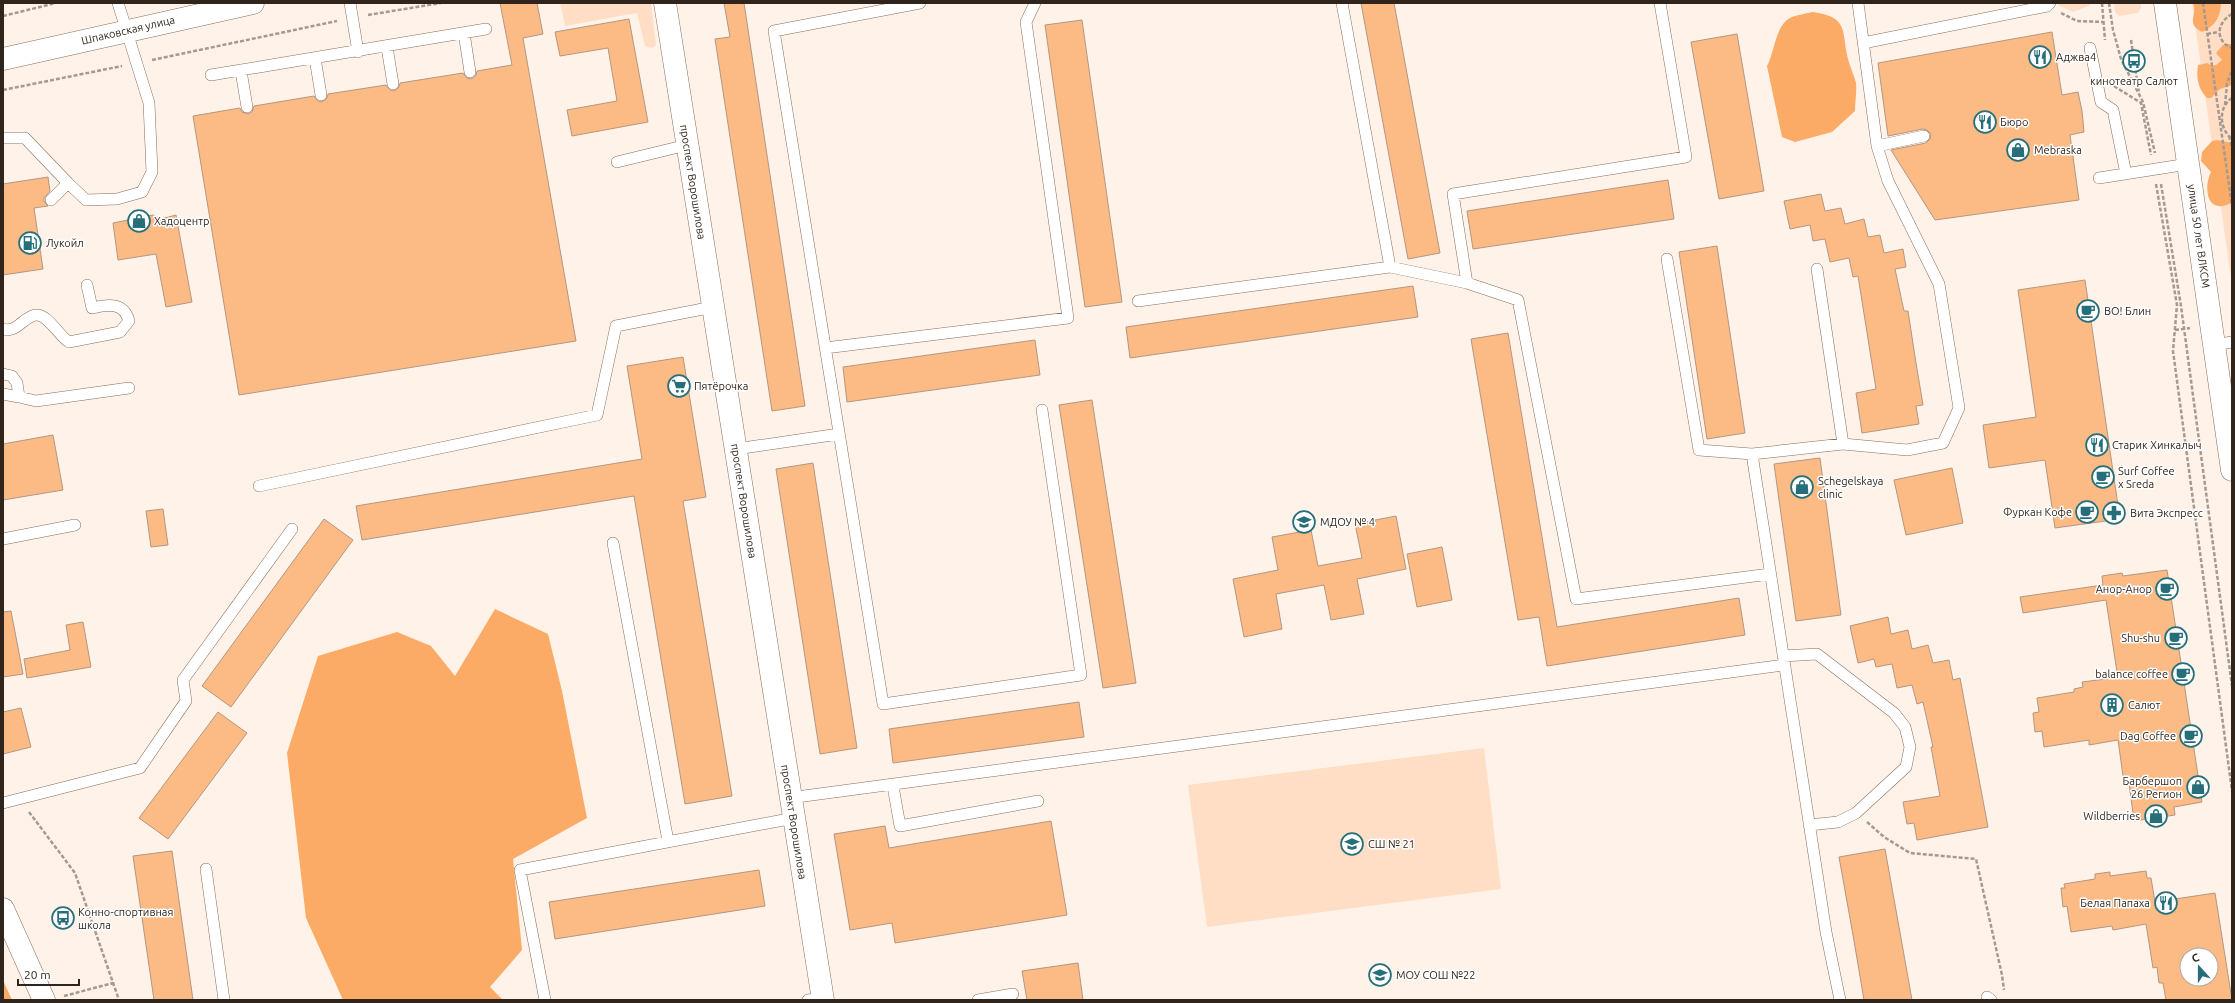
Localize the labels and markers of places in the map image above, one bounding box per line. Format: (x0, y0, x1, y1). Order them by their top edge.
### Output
restaurant icon: Аджва4 (2027, 44, 2053, 70)
bus stop icon: кинотеатр Салют (2121, 48, 2147, 74)
place label: Аджва4 (2056, 51, 2096, 63)
place label: кинотеатр Салют (2090, 75, 2178, 87)
restaurant icon: Бюро (1972, 109, 1998, 135)
place label: Бюро (2000, 116, 2028, 128)
shop icon: Mebraska (2005, 137, 2031, 163)
place label: Mebraska (2034, 144, 2082, 156)
shop icon: Хадоцентр (126, 208, 152, 234)
place label: Хадоцентр (154, 215, 210, 227)
fuel station icon: Лукойл (17, 230, 43, 256)
place label: Лукойл (46, 237, 84, 249)
cafe icon: ВО! Блин (2075, 298, 2101, 324)
place label: ВО! Блин (2104, 305, 2151, 317)
supermarket icon: Пятёрочка (666, 373, 692, 399)
place label: Пятёрочка (694, 380, 748, 392)
restaurant icon: Старик Хинкалыч (2084, 432, 2110, 458)
place label: Старик Хинкалыч (2112, 439, 2202, 451)
cafe icon: Surf Coffee x Sreda (2090, 464, 2116, 490)
place label: Surf Coffee x Sreda (2118, 465, 2175, 490)
shop icon: Schegelskaya clinic (1789, 474, 1815, 500)
place label: Schegelskaya clinic (1818, 475, 1883, 500)
cafe icon: Фуркан Кофе (2074, 499, 2100, 525)
pharmacy icon: Вита Экспресс (2101, 500, 2127, 526)
place label: Фуркан Кофе (2003, 506, 2072, 518)
place label: Вита Экспресс (2130, 507, 2203, 519)
school or university icon: МДОУ № 4 (1291, 509, 1317, 535)
place label: МДОУ № 4 (1320, 516, 1375, 528)
cafe icon: Анор-Анор (2154, 576, 2180, 602)
place label: Анор-Анор (2096, 583, 2152, 595)
cafe icon: Shu-shu (2163, 625, 2189, 651)
place label: Shu-shu (2121, 632, 2160, 644)
cafe icon: balance coffee (2170, 661, 2196, 687)
place label: balance coffee (2095, 668, 2168, 680)
building icon: Салют (2099, 692, 2125, 718)
place label: Салют (2128, 699, 2161, 711)
cafe icon: Dag Coffee (2178, 723, 2204, 749)
place label: Dag Coffee (2120, 730, 2176, 742)
shop icon: Барбершоп 26 Регион (2185, 774, 2211, 800)
place label: Барбершоп 26 Регион (2123, 775, 2182, 800)
shop icon: Wildberries (2143, 803, 2169, 829)
place label: Wildberries (2083, 810, 2140, 822)
school or university icon: СШ № 21 (1339, 831, 1365, 857)
place label: СШ № 21 (1368, 838, 1415, 850)
restaurant icon: Белая Папаха (2153, 890, 2179, 916)
place label: Белая Папаха (2080, 897, 2150, 909)
bus stop icon: Конно-спортивная школа (50, 905, 76, 931)
place label: Конно-спортивная школа (78, 906, 173, 931)
school or university icon: МОУ СОШ №22 (1367, 962, 1393, 988)
place label: МОУ СОШ №22 (1396, 969, 1475, 981)

